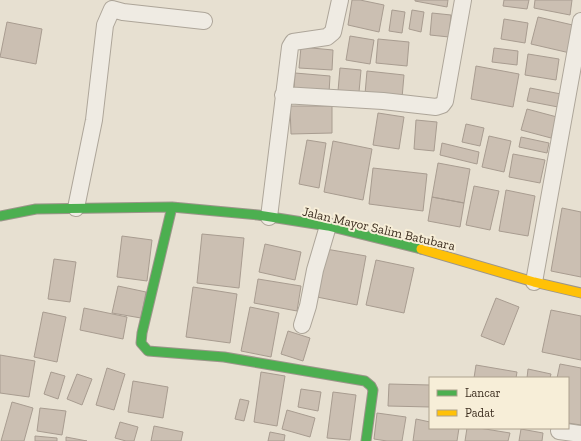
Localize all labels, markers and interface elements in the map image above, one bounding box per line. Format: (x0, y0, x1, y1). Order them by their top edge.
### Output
street label: Jalan Mayor Salim Batubara (301, 204, 457, 254)
legend (429, 377, 569, 429)
text: Lancar (465, 386, 501, 400)
text: Padat (465, 406, 495, 420)

